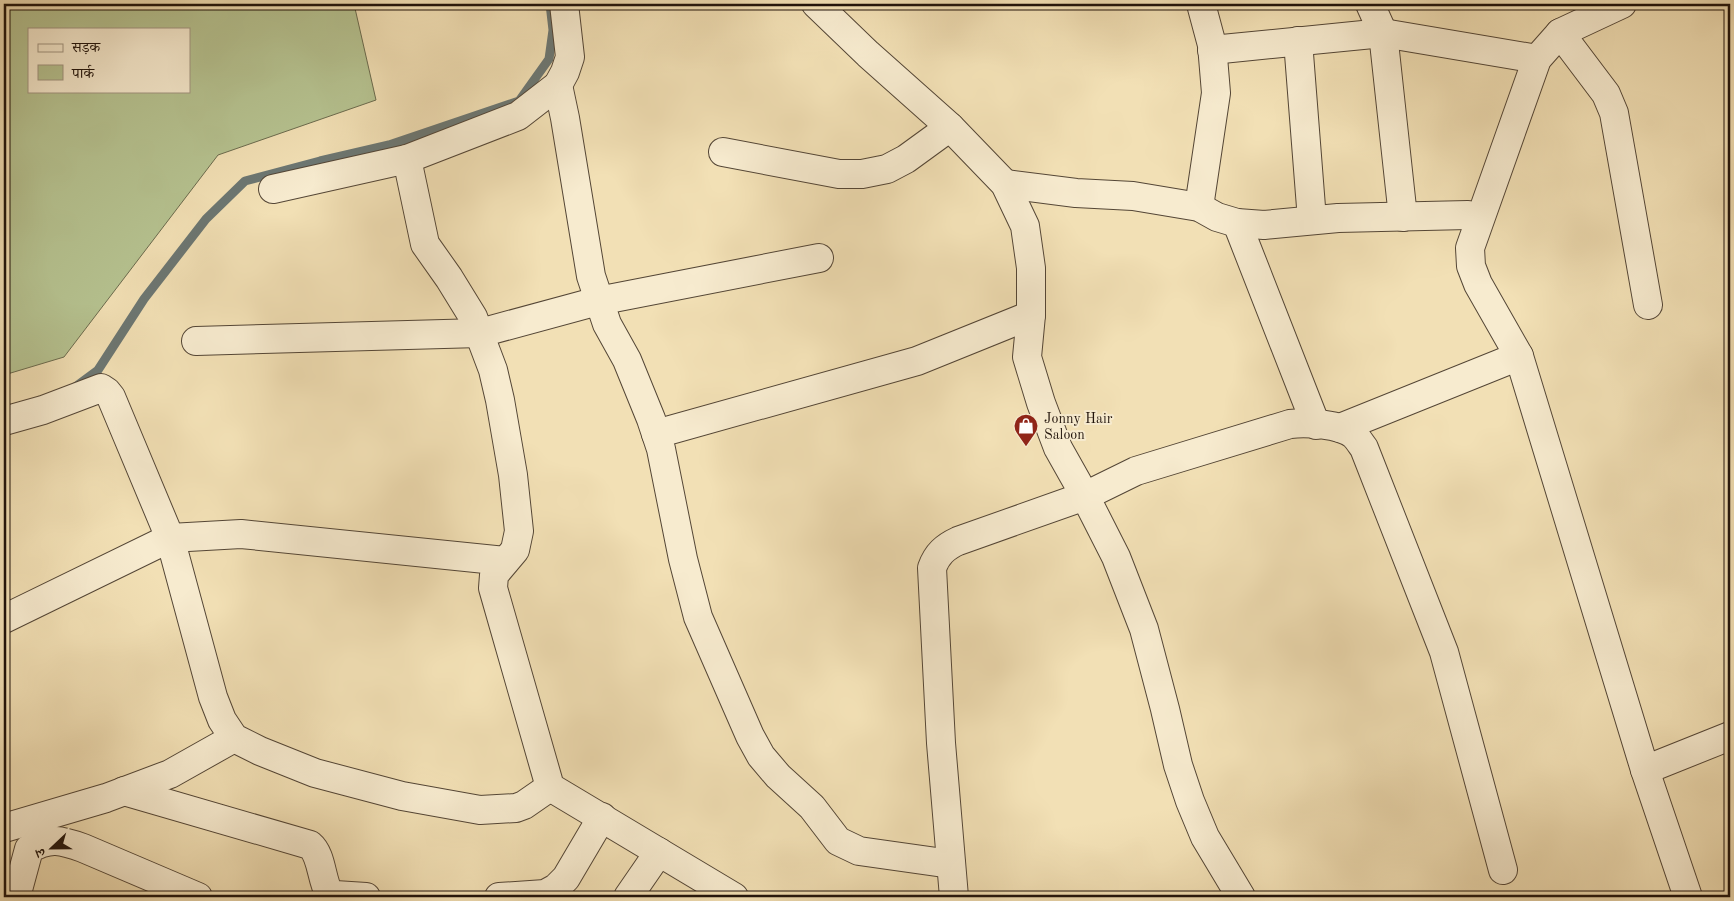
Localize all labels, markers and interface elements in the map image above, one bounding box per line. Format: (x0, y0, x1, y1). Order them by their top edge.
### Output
legend (28, 28, 190, 92)
text: सड़क (71, 41, 101, 56)
text: पार्क (71, 64, 95, 82)
place label: Jonny Hair Saloon (1044, 412, 1113, 442)
shop icon: Jonny Hair Saloon (1013, 413, 1039, 447)
north arrow (28, 824, 78, 874)
text: उ (33, 846, 49, 859)

